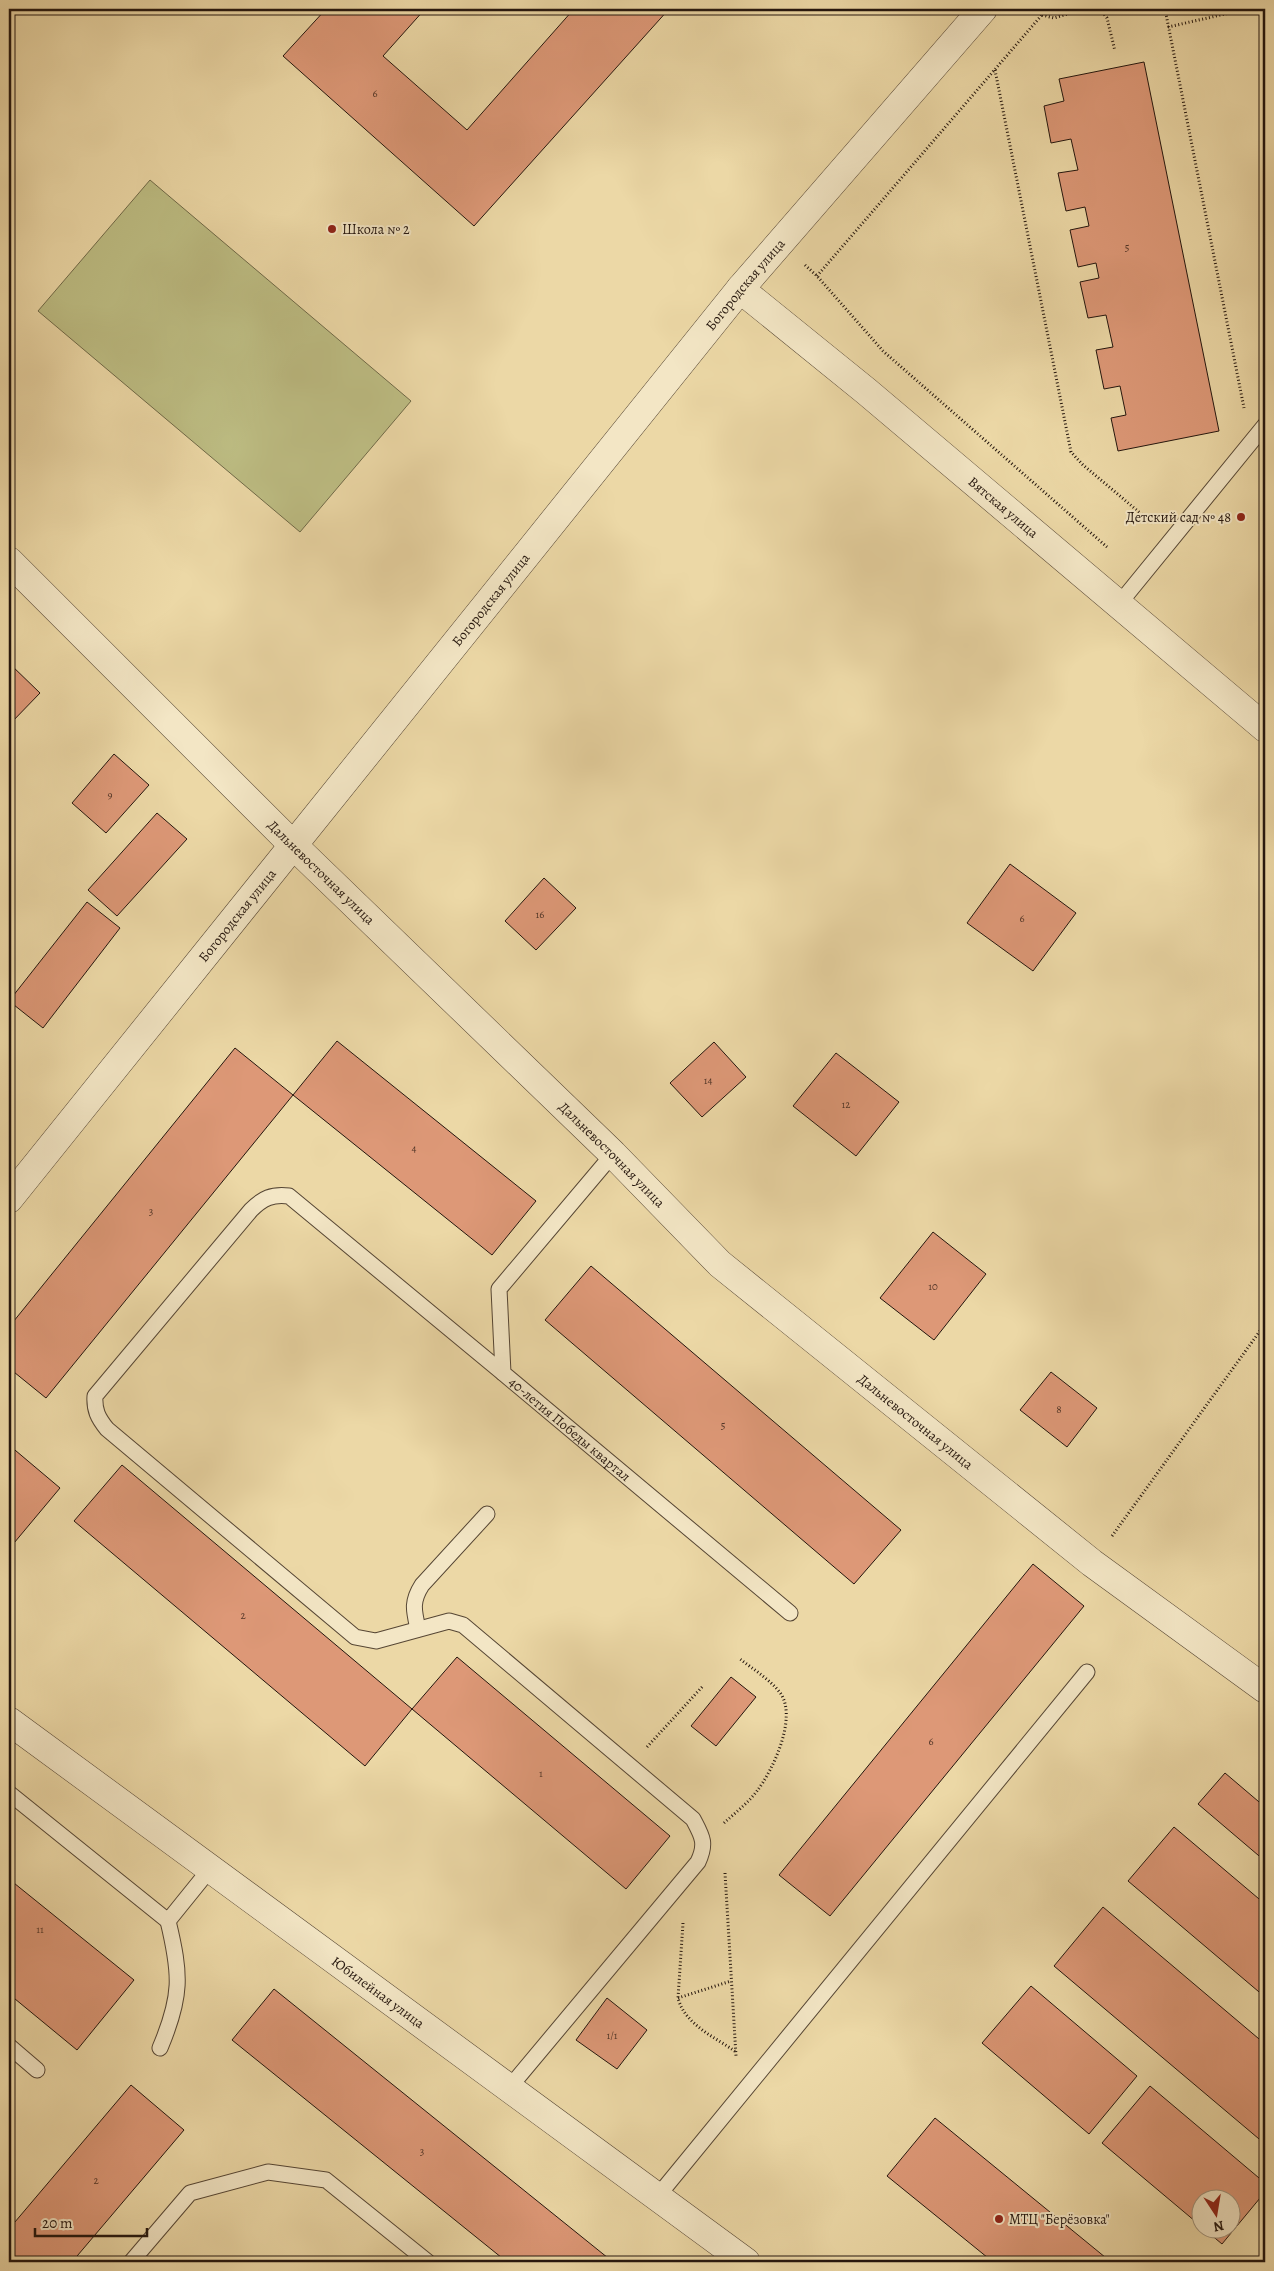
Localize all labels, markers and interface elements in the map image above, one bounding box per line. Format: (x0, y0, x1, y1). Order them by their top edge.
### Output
house number: 6 (372, 86, 378, 101)
place label: Школа № 2 (342, 220, 410, 239)
marker: Школа № 2 (326, 223, 338, 235)
street label: Богородская улица (701, 234, 790, 335)
house number: 5 (1125, 240, 1130, 255)
street label: Вятская улица (964, 472, 1043, 543)
place label: Детский сад № 48 (1126, 508, 1231, 527)
marker: Детский сад № 48 (1235, 511, 1247, 523)
street label: Богородская улица (448, 549, 535, 650)
house number: 9 (107, 787, 113, 802)
street label: Дальневосточная улица (263, 816, 379, 930)
street label: Богородская улица (194, 864, 281, 966)
house number: 16 (536, 907, 544, 922)
house number: 6 (1019, 911, 1025, 926)
house number: 14 (704, 1073, 712, 1088)
house number: 12 (842, 1097, 851, 1112)
street label: Дальневосточная улица (554, 1098, 669, 1212)
house number: 4 (412, 1141, 417, 1156)
house number: 3 (149, 1204, 153, 1219)
house number: 10 (928, 1279, 938, 1294)
street label: Дальневосточная улица (854, 1370, 977, 1474)
street label: 40-летия Победы квартал (505, 1373, 635, 1486)
house number: 8 (1056, 1402, 1062, 1417)
house number: 5 (721, 1418, 726, 1433)
house number: 2 (240, 1608, 246, 1623)
house number: 6 (928, 1734, 934, 1749)
house number: 1 (539, 1766, 543, 1781)
house number: 11 (36, 1922, 44, 1937)
street label: Юбилейная улица (327, 1952, 429, 2033)
house number: 1/1 (606, 2028, 618, 2043)
house number: 3 (420, 2144, 424, 2159)
house number: 2 (93, 2173, 99, 2188)
north arrow (1192, 2188, 1242, 2238)
scale bar (35, 2206, 148, 2238)
place label: МТЦ "Берёзовка" (1009, 2210, 1110, 2229)
text: 20 m (42, 2213, 73, 2233)
marker: МТЦ "Берёзовка" (993, 2213, 1005, 2225)
text: N (1212, 2216, 1226, 2237)

